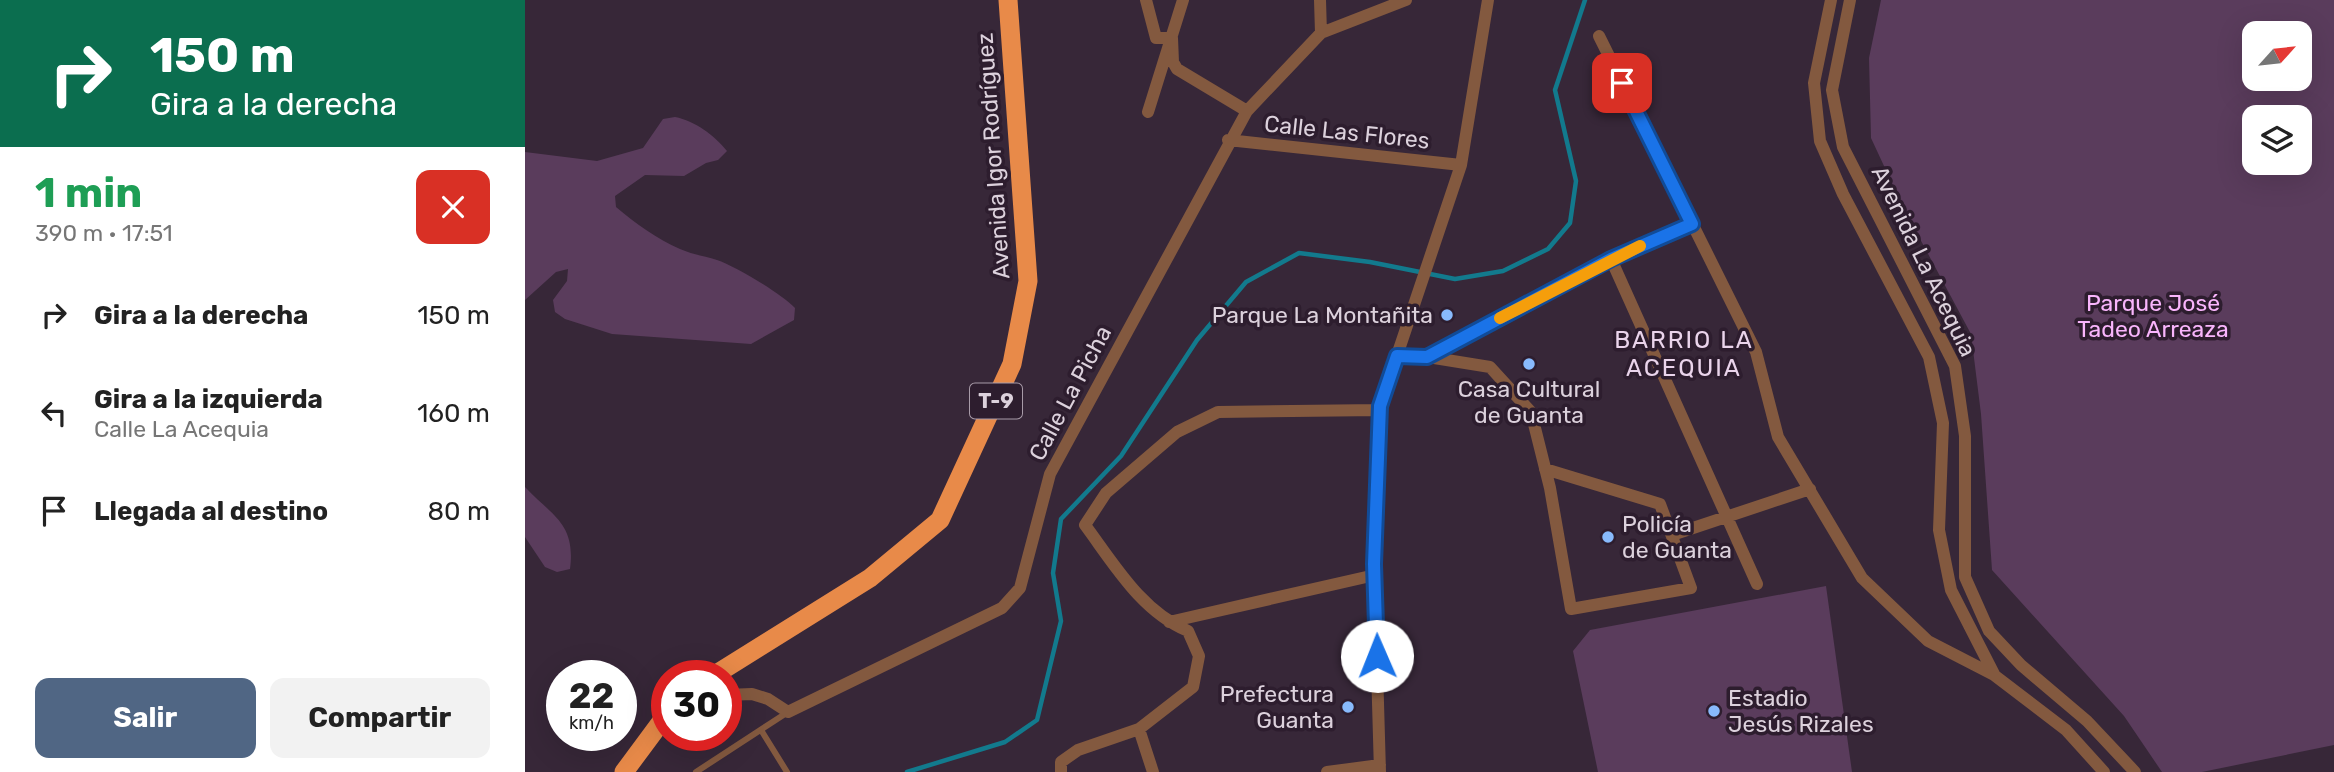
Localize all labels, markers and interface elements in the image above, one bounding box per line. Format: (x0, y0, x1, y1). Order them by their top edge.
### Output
north arrow (2242, 21, 2312, 91)
map controls (2242, 21, 2312, 175)
text: 150 m (150, 26, 295, 84)
icon: right (35, 28, 126, 119)
street label: Avenida Igor Rodríguez (970, 32, 1016, 280)
pin (1592, 53, 1652, 113)
icon: arrive (1603, 64, 1641, 102)
text: Gira a la derecha (150, 85, 397, 123)
button: layers (2242, 105, 2312, 175)
street label: Calle Las Flores (1263, 109, 1431, 155)
street label: Avenida La Acequia (1866, 161, 1982, 361)
text: 1 min (35, 168, 142, 218)
button: close (416, 170, 490, 244)
text: 390 m · 17:51 (35, 219, 173, 247)
park label: Parque José Tadeo Arreaza (2077, 289, 2229, 343)
icon: right (35, 296, 73, 334)
text: Gira a la derecha (94, 300, 308, 331)
text: 150 m (417, 300, 490, 331)
place label: Parque La Montañita (1212, 301, 1433, 329)
marker: Parque La Montañita (1439, 307, 1455, 323)
street label: Calle La Picha (1023, 321, 1117, 465)
district label: BARRIO LA ACEQUIA (1614, 326, 1754, 382)
marker: Casa Cultural de Guanta (1521, 356, 1537, 372)
place label: Casa Cultural de Guanta (1458, 375, 1600, 429)
text: Gira a la izquierda (94, 384, 323, 415)
road number: T-9 (970, 384, 1022, 418)
icon: left (35, 394, 73, 432)
text: 160 m (417, 398, 490, 429)
text: Calle La Acequia (94, 415, 269, 443)
icon: arrive (35, 492, 73, 530)
text: Llegada al destino (94, 496, 328, 527)
text: 80 m (427, 496, 490, 527)
place label: Policía de Guanta (1622, 510, 1732, 564)
marker: Policía de Guanta (1600, 529, 1616, 545)
position arrow (1340, 619, 1414, 693)
speed limit sign: 30 (651, 660, 742, 751)
text: 22 (569, 675, 614, 717)
button: Salir (35, 678, 256, 758)
button: Compartir (270, 678, 490, 758)
place label: Prefectura Guanta (1220, 680, 1334, 734)
place label: Estadio Jesús Rizales (1728, 684, 1874, 738)
marker: Prefectura Guanta (1340, 699, 1356, 715)
marker: Estadio Jesús Rizales (1706, 703, 1722, 719)
text: km/h (569, 712, 614, 734)

